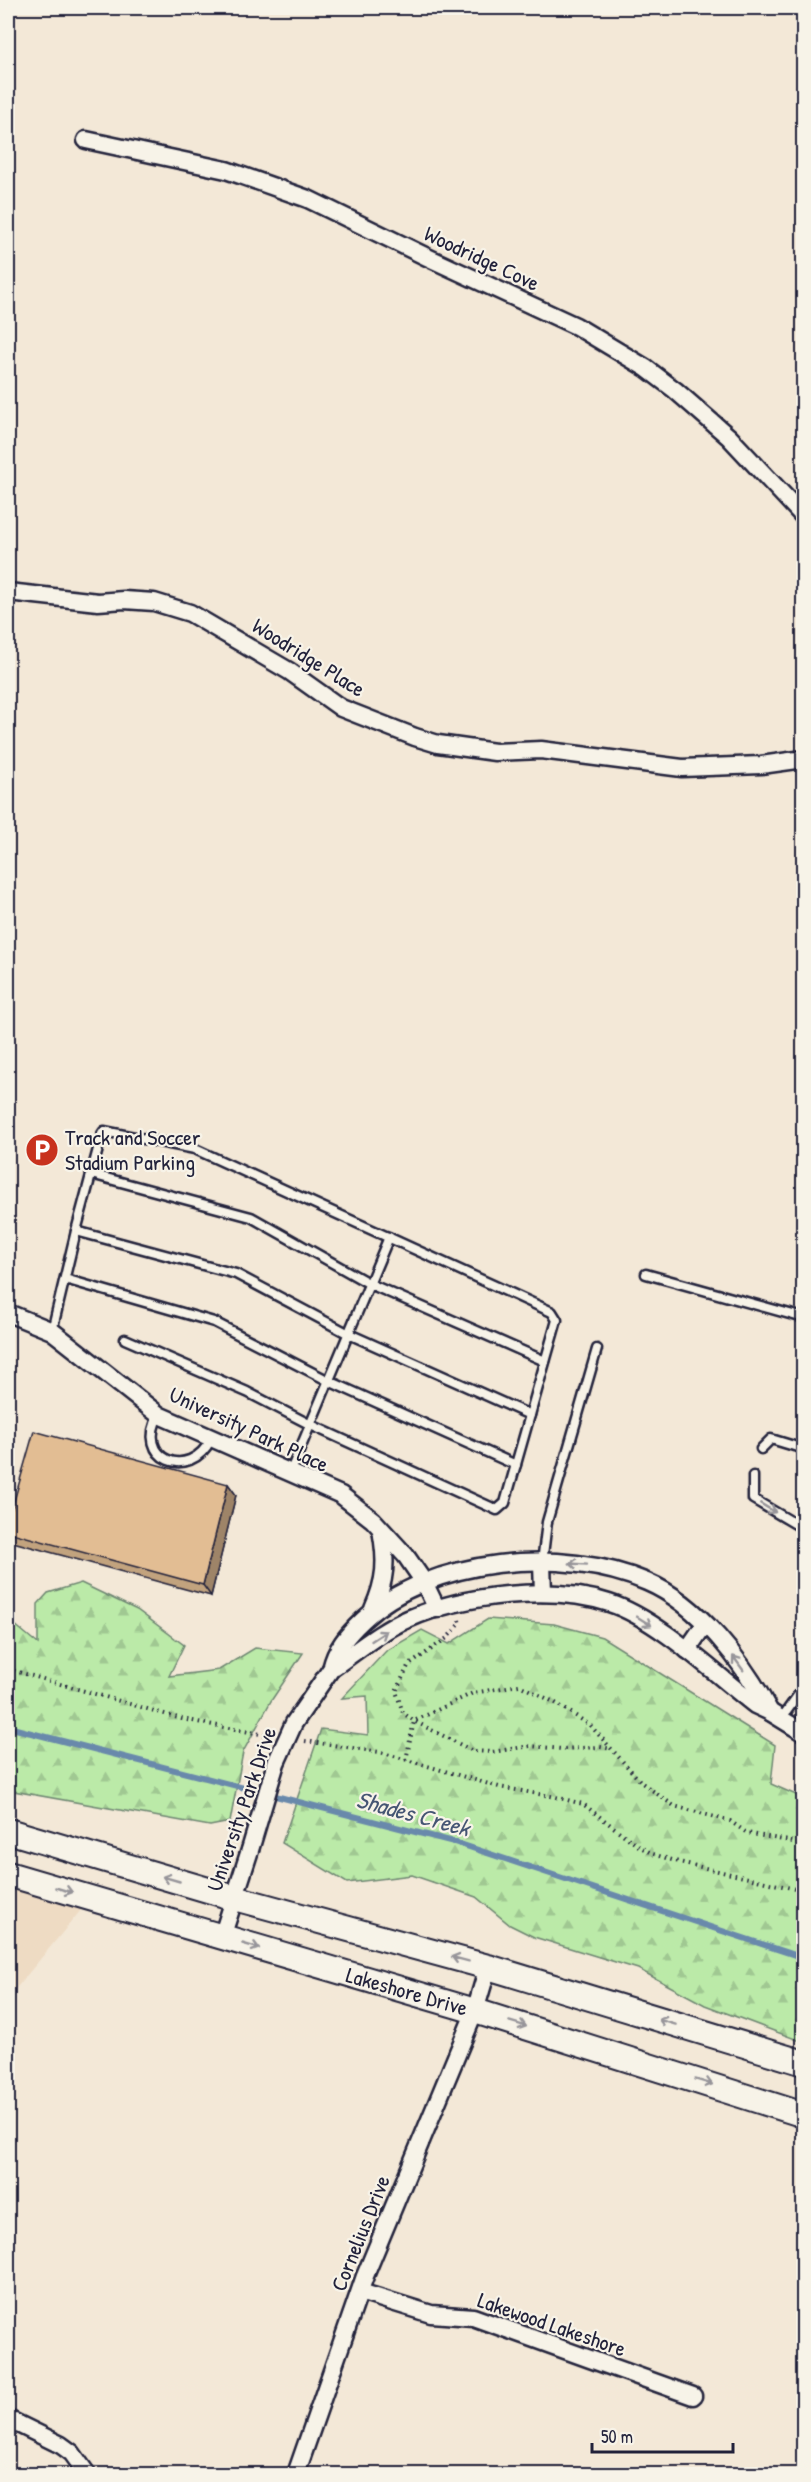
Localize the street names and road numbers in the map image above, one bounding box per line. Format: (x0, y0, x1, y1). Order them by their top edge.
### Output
street label: Woodridge Cove (419, 218, 545, 298)
street label: Woodridge Place (247, 610, 371, 704)
street label: University Park Place (164, 1379, 334, 1479)
street label: University Park Drive (199, 1723, 283, 1895)
street label: Lakeshore Drive (343, 1959, 471, 2023)
street label: Cornelius Drive (323, 2170, 397, 2295)
street label: Lakewood Lakeshore (474, 2285, 630, 2363)

